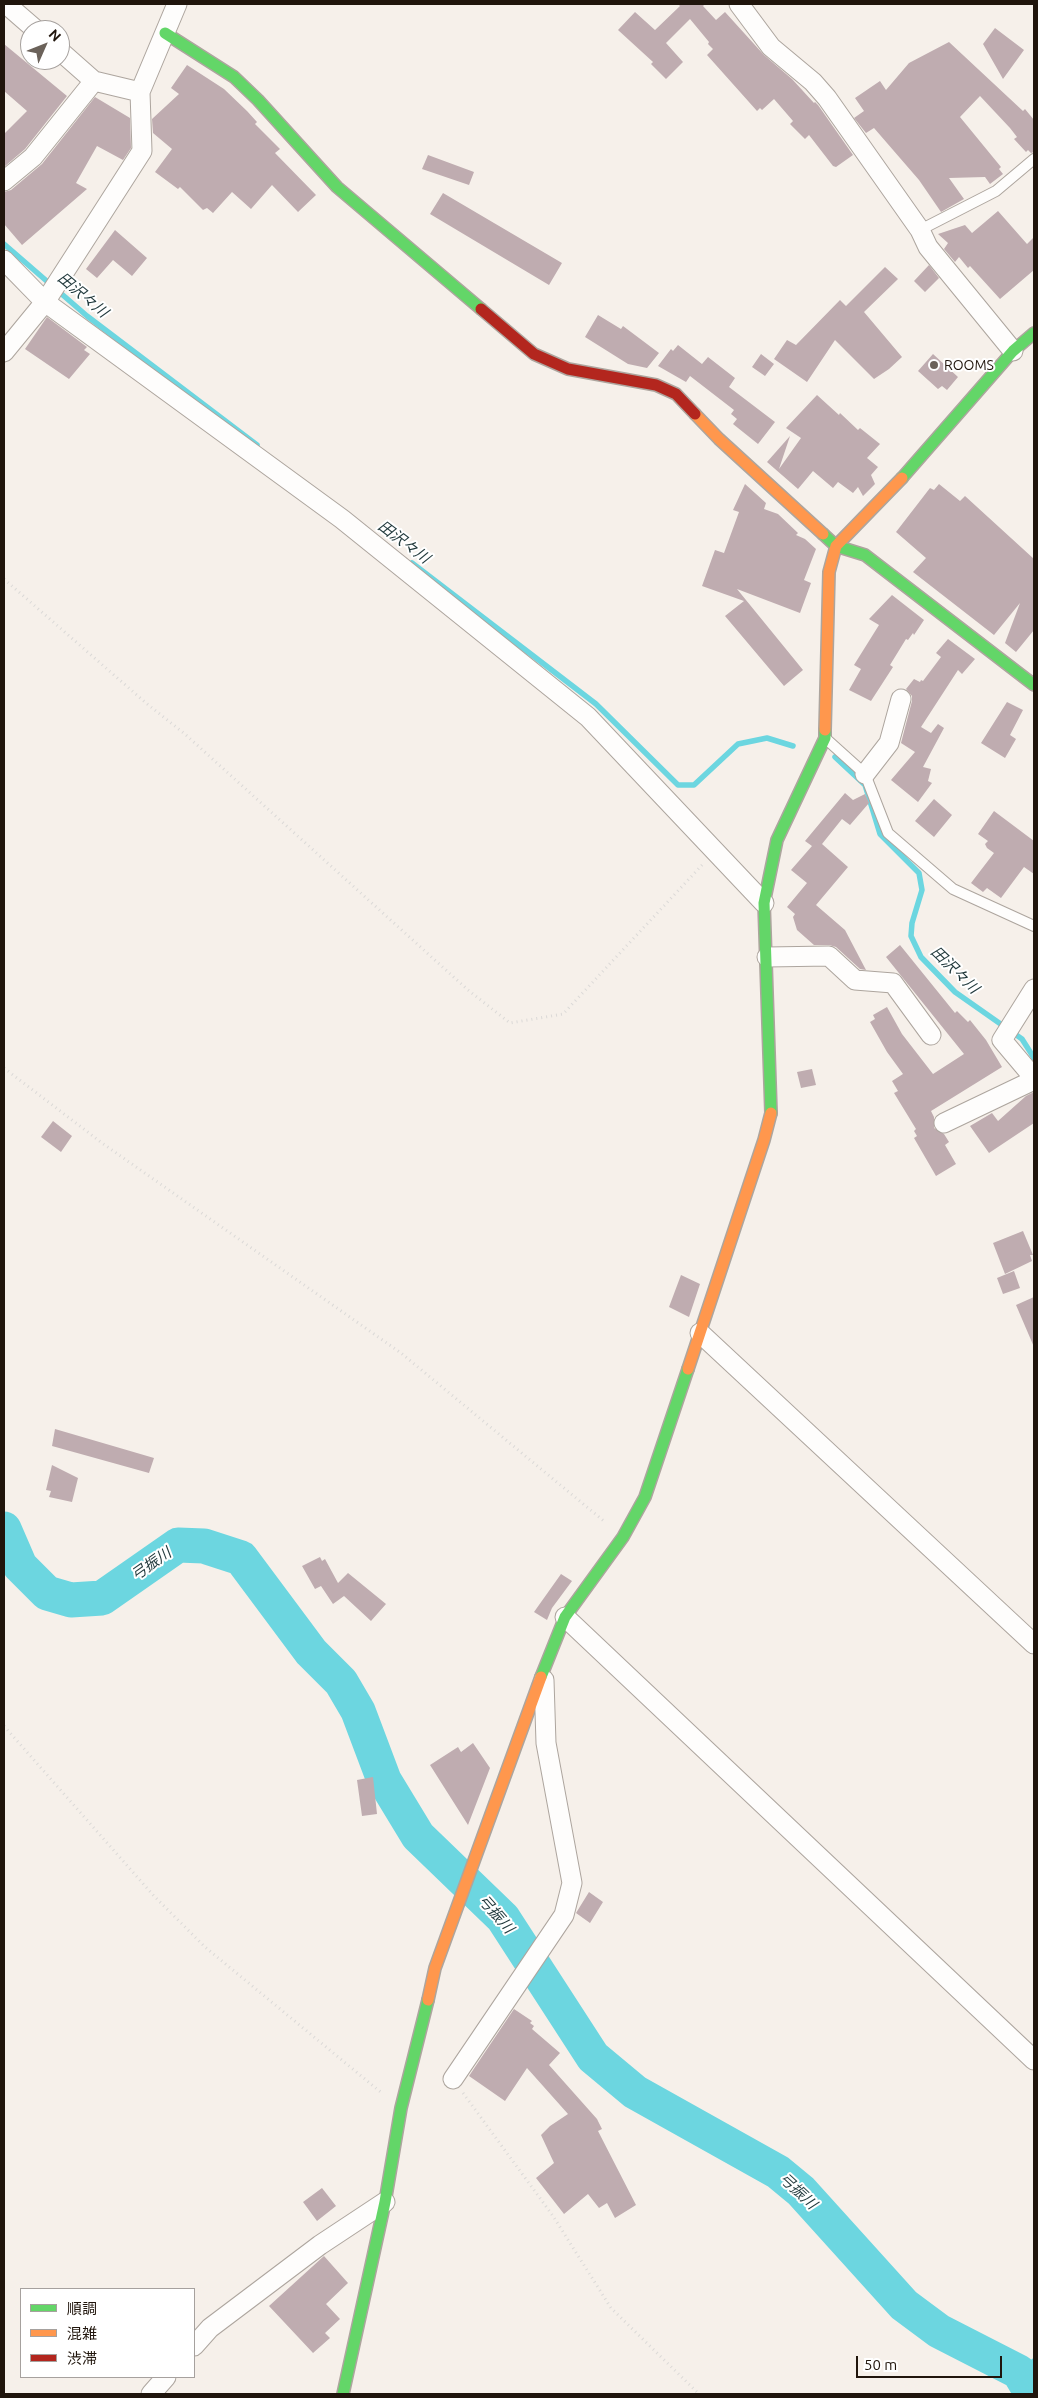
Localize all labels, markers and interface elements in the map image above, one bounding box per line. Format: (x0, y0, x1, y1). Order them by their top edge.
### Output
north arrow (20, 20, 70, 70)
text: N (46, 26, 64, 45)
water label: 田沢々川 (54, 269, 112, 321)
place label: ROOMS (944, 357, 994, 373)
marker: ROOMS (928, 359, 940, 371)
water label: 田沢々川 (375, 517, 433, 567)
water label: 田沢々川 (927, 943, 983, 997)
water label: 弓振川 (127, 1544, 175, 1584)
water label: 弓振川 (474, 1891, 518, 1937)
water label: 弓振川 (775, 2169, 821, 2213)
legend (20, 2288, 195, 2378)
text: 順調 (67, 2300, 97, 2317)
text: 混雑 (67, 2325, 97, 2342)
scale bar (858, 2346, 1004, 2378)
text: 渋滞 (67, 2350, 97, 2367)
text: 50 m (864, 2356, 897, 2373)

